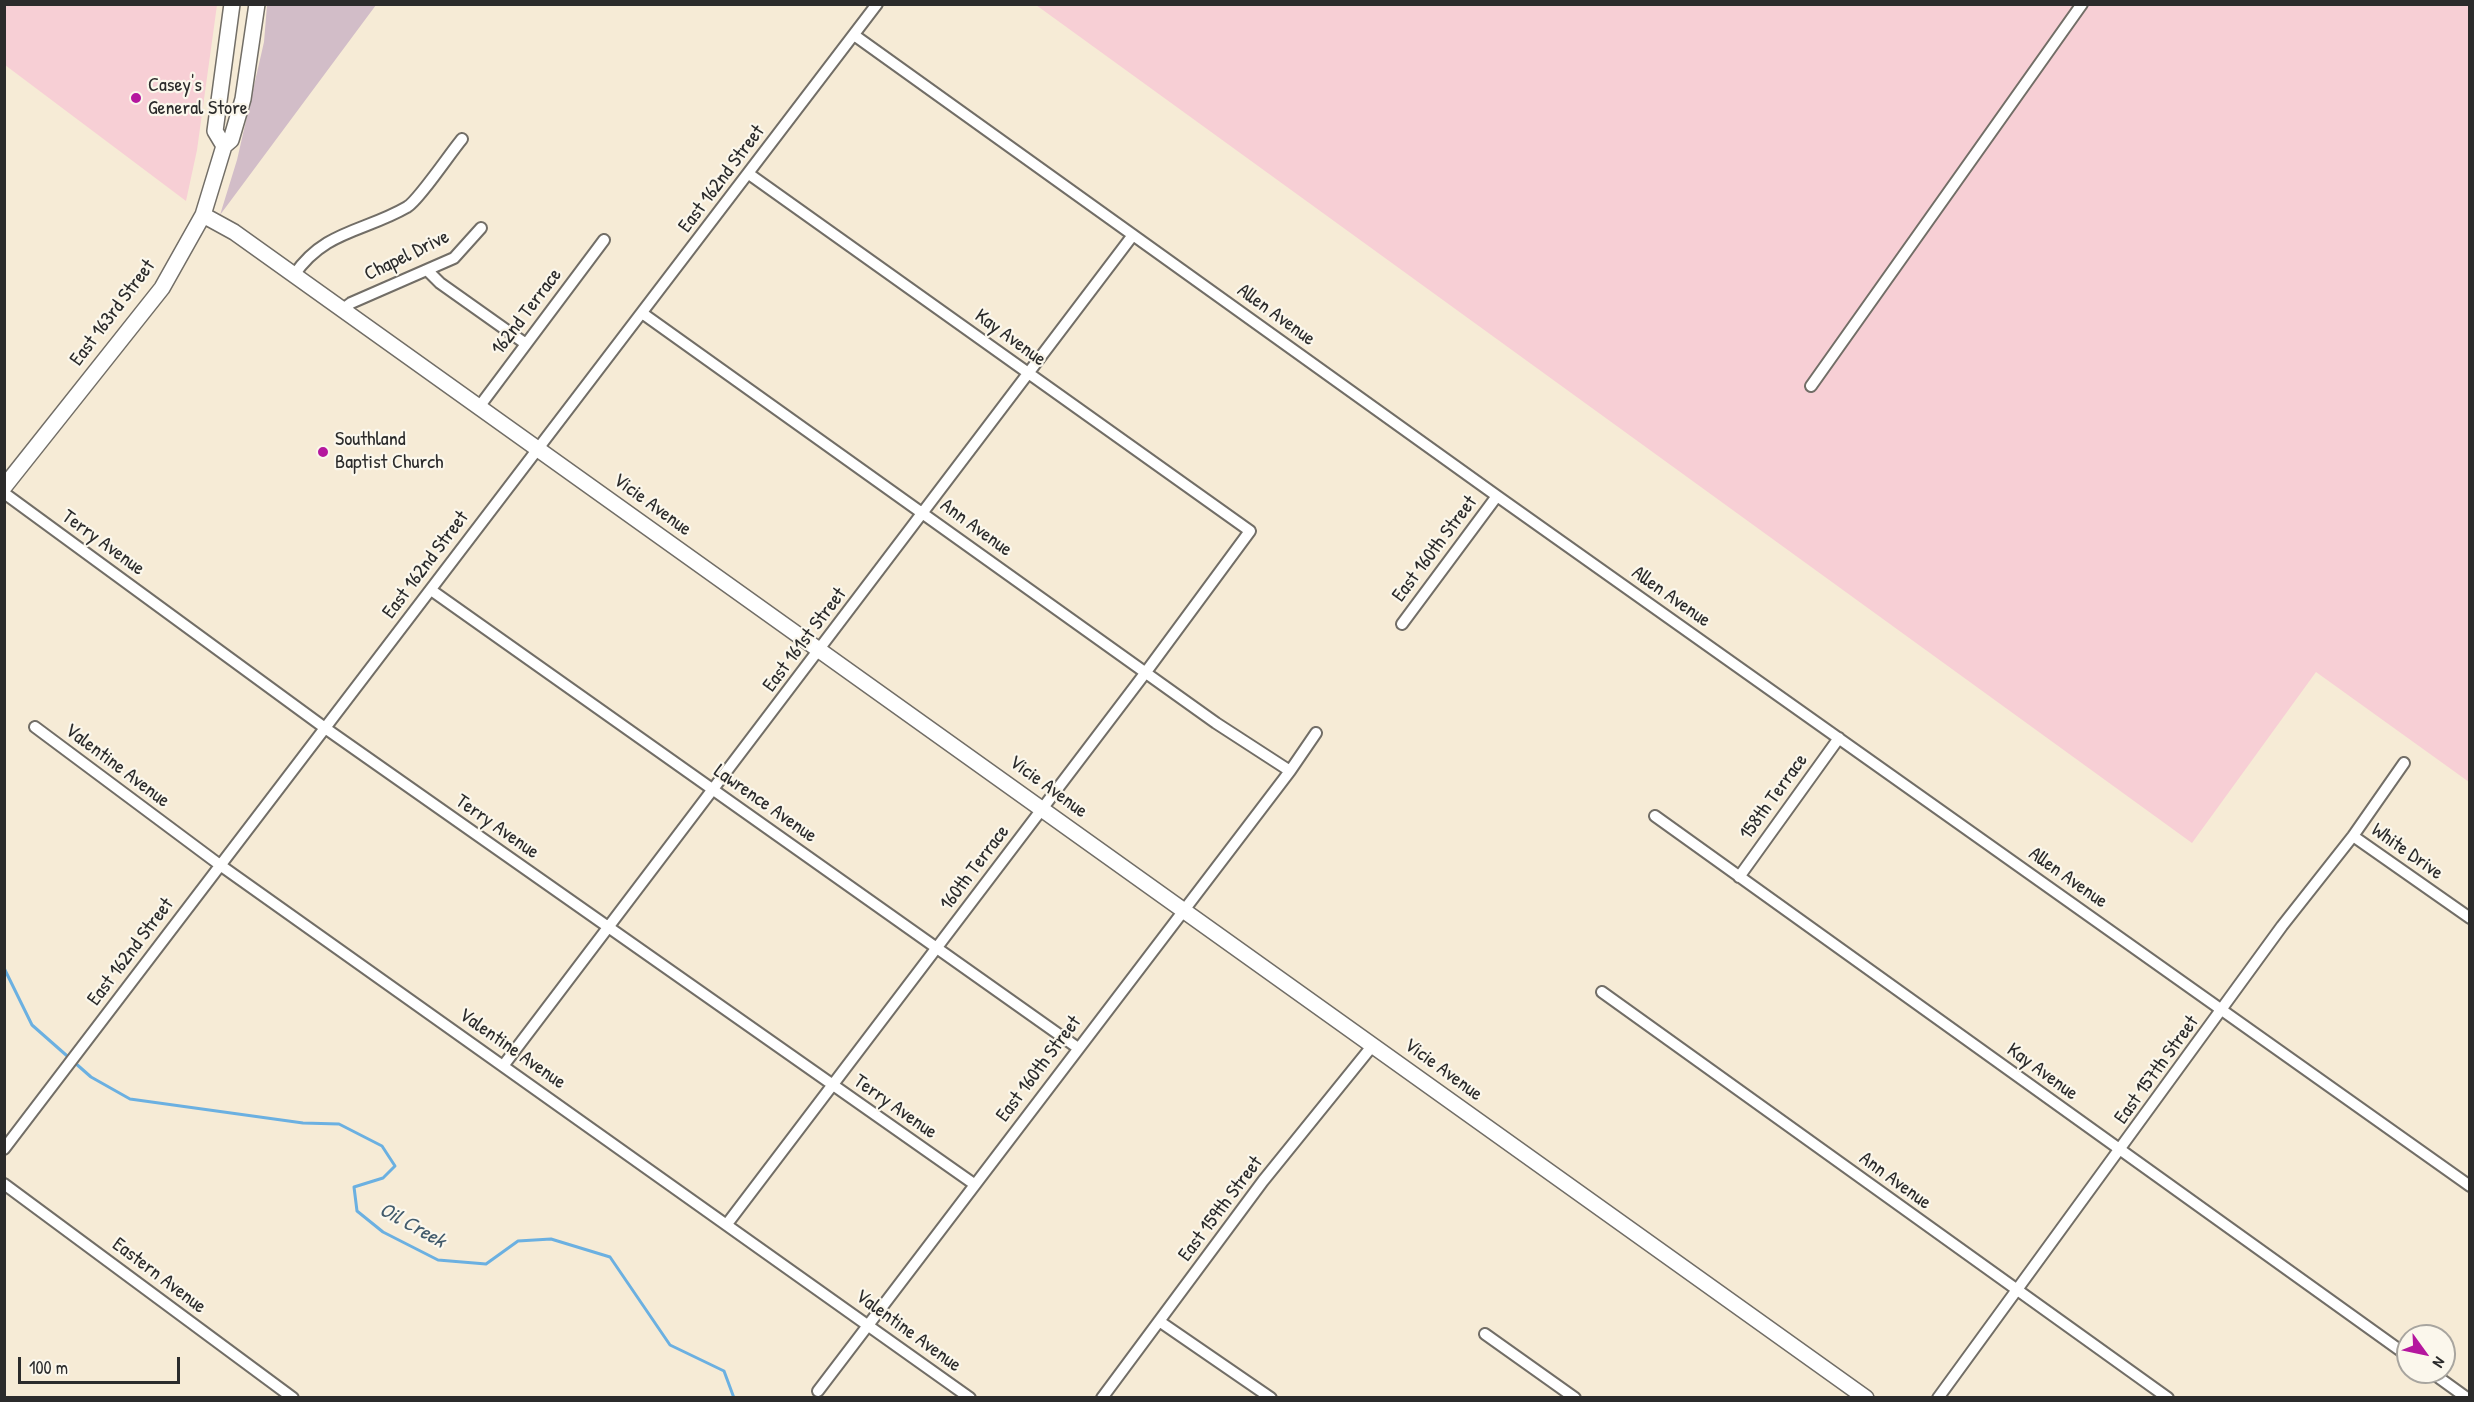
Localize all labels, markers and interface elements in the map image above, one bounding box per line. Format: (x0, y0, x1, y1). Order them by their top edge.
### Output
place label: Casey's General Store (148, 74, 248, 121)
marker: Casey's General Store (129, 91, 143, 105)
street label: East 162nd Street (674, 120, 770, 238)
street label: Chapel Drive (361, 225, 453, 287)
street label: East 163rd Street (65, 255, 161, 371)
street label: 162nd Terrace (487, 264, 567, 360)
street label: Allen Avenue (1232, 279, 1320, 351)
street label: Kay Avenue (970, 304, 1050, 372)
place label: Southland Baptist Church (335, 428, 443, 475)
marker: Southland Baptist Church (316, 445, 330, 459)
street label: Vicie Avenue (608, 468, 696, 542)
street label: East 160th Street (1387, 491, 1483, 607)
street label: Ann Avenue (935, 494, 1017, 562)
street label: Terry Avenue (57, 505, 149, 581)
street label: East 162nd Street (378, 506, 474, 624)
street label: Allen Avenue (1627, 561, 1715, 633)
street label: East 161st Street (758, 583, 852, 697)
street label: Valentine Avenue (60, 719, 174, 813)
street label: 158th Terrace (1735, 749, 1813, 845)
street label: Vicie Avenue (1004, 750, 1092, 824)
street label: Lawrence Avenue (709, 760, 821, 848)
street label: Terry Avenue (451, 789, 543, 865)
street label: White Drive (2366, 819, 2448, 885)
street label: 160th Terrace (935, 821, 1015, 915)
street label: Allen Avenue (2024, 842, 2112, 914)
street label: East 162nd Street (83, 893, 179, 1011)
street label: Valentine Avenue (454, 1003, 570, 1095)
street label: East 160th Street (991, 1011, 1087, 1127)
street label: East 157th Street (2110, 1011, 2204, 1129)
street label: Vicie Avenue (1399, 1033, 1487, 1107)
street label: Kay Avenue (2002, 1038, 2082, 1106)
street label: Terry Avenue (849, 1069, 941, 1145)
street label: Ann Avenue (1854, 1147, 1936, 1215)
street label: East 159th Street (1174, 1152, 1268, 1266)
water label: Oil Creek (374, 1198, 450, 1254)
street label: Eastern Avenue (107, 1233, 211, 1319)
street label: Valentine Avenue (850, 1285, 966, 1377)
north arrow (2396, 1324, 2456, 1384)
scale bar (21, 1345, 183, 1383)
text: N (2428, 1353, 2451, 1372)
text: 100 m (29, 1355, 68, 1380)

